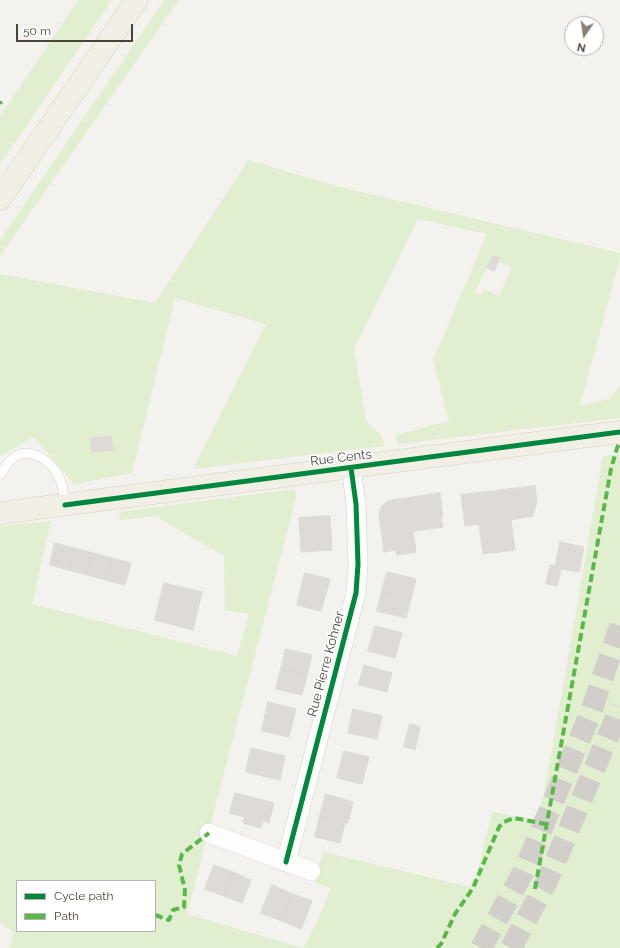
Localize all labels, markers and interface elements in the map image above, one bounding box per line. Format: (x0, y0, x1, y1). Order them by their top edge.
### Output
scale bar (18, 16, 135, 42)
north arrow (564, 16, 604, 56)
text: 50 m (23, 24, 51, 38)
text: N (576, 40, 587, 54)
street label: Rue Cents (309, 446, 373, 470)
street label: Rue Pierre Kohner (304, 610, 348, 718)
legend (16, 880, 156, 932)
text: Cycle path (54, 889, 113, 903)
text: Path (54, 909, 79, 923)

